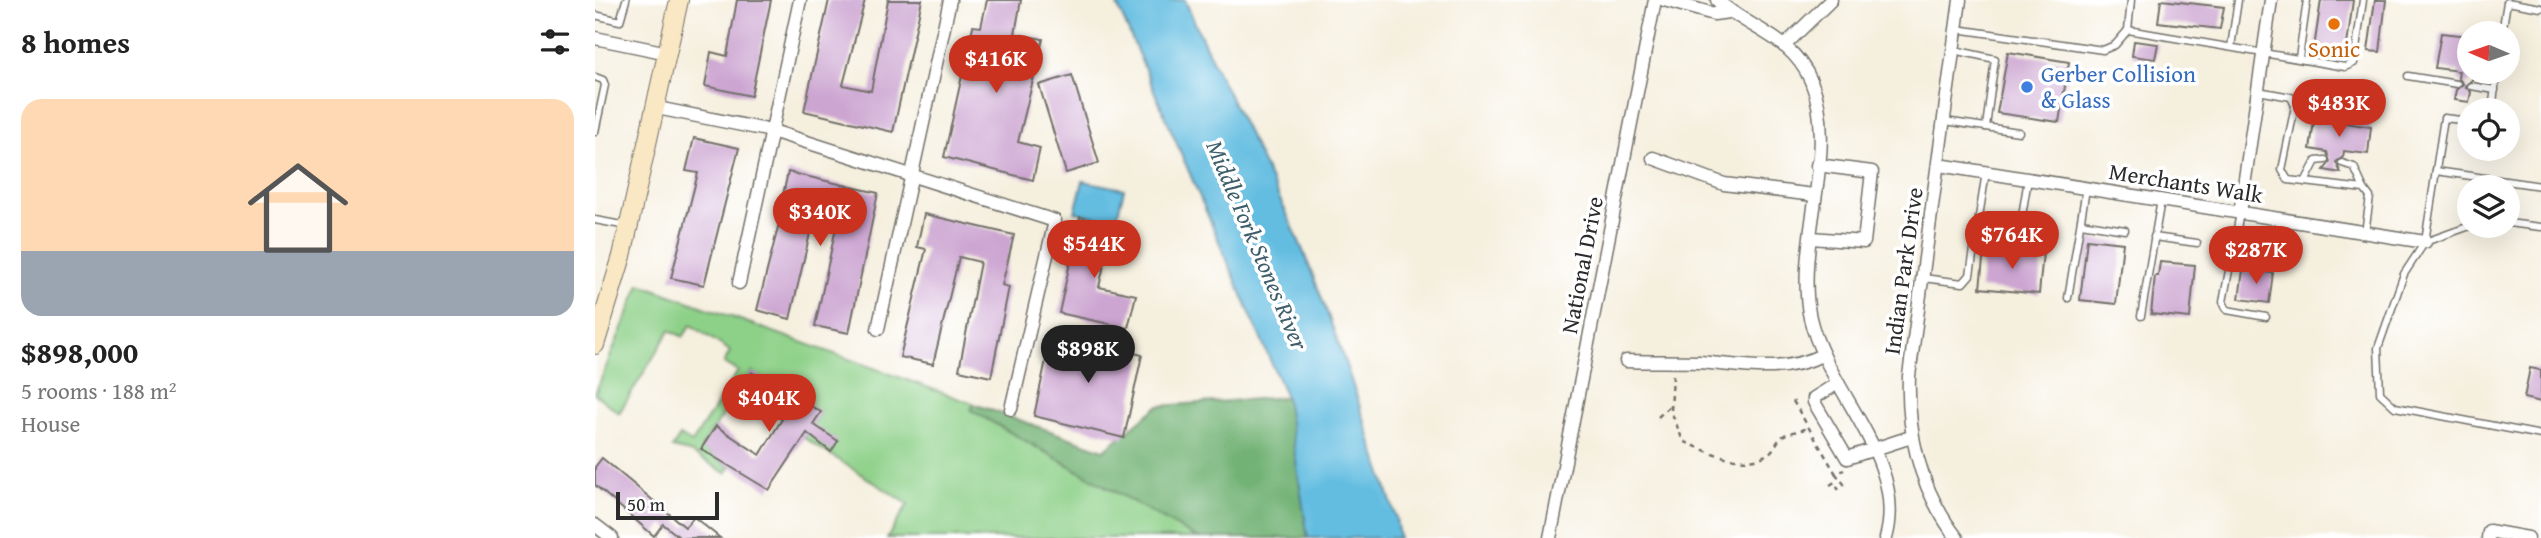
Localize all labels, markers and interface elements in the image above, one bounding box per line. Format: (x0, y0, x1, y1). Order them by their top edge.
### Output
marker: Sonic (2326, 16, 2342, 32)
text: 8 homes (21, 20, 130, 64)
north arrow (2457, 21, 2520, 84)
map controls (2457, 21, 2520, 238)
icon: filters (536, 23, 574, 61)
place label: Sonic (2308, 32, 2360, 65)
pin: $416K (947, 36, 1045, 95)
text: $416K (965, 41, 1027, 74)
place label: Gerber Collision & Glass (2041, 57, 2196, 116)
marker: Gerber Collision & Glass (2019, 79, 2035, 95)
pin: $483K (2290, 80, 2388, 139)
text: $483K (2308, 85, 2370, 118)
button: locate (2457, 98, 2520, 161)
water label: Middle Fork Stones River (1197, 134, 1318, 356)
icon: home (235, 145, 361, 271)
street label: Merchants Walk (2107, 154, 2266, 211)
button: layers (2457, 175, 2520, 238)
street label: Indian Park Drive (1874, 185, 1931, 357)
pin: $340K (771, 188, 869, 248)
street label: National Drive (1552, 193, 1611, 336)
text: $340K (789, 194, 851, 227)
pin: $764K (1963, 212, 2061, 271)
text: $764K (1981, 217, 2043, 250)
pin: $544K (1045, 220, 1143, 280)
text: $544K (1063, 226, 1125, 259)
pin: $287K (2207, 226, 2305, 286)
text: $287K (2225, 232, 2287, 265)
pin: $898K (1039, 326, 1137, 385)
text: $898,000 (21, 330, 138, 374)
text: $898K (1057, 331, 1119, 364)
text: 5 rooms · 188 m² (21, 374, 176, 407)
pin: $404K (720, 374, 818, 434)
text: $404K (738, 380, 800, 413)
text: House (21, 407, 80, 440)
scale bar (616, 489, 719, 521)
text: 50 m (627, 490, 665, 518)

